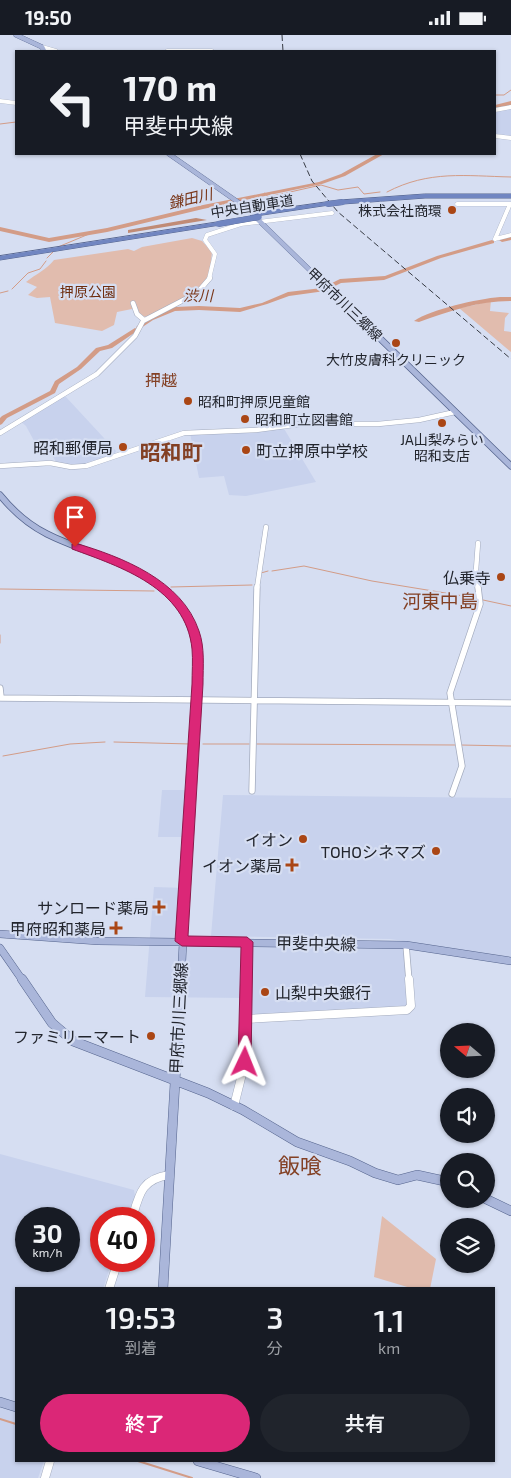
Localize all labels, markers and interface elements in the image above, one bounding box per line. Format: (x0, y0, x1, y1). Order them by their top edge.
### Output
text: 19:50 (25, 6, 72, 29)
text: 170 m (123, 66, 217, 108)
icon: left (40, 70, 105, 135)
text: 甲斐中央線 (123, 112, 233, 138)
water label: 鎌田川 (166, 184, 216, 212)
street label: 中央自動車道 (209, 191, 295, 221)
place label: 株式会社商環 (358, 202, 442, 219)
marker: 株式会社商環 (446, 204, 458, 216)
street label: 甲府市川三郷線 (304, 264, 386, 344)
park label: 押原公園 (60, 283, 116, 300)
water label: 渋川 (183, 286, 215, 304)
marker: 大竹皮膚科クリニック (390, 337, 402, 349)
place label: 大竹皮膚科クリニック (326, 351, 466, 368)
district label: 押越 (145, 370, 177, 389)
place label: 昭和町押原児童館 (198, 393, 310, 410)
marker: 昭和町押原児童館 (182, 395, 194, 407)
place label: 昭和町立図書館 (255, 411, 353, 428)
marker: 昭和町立図書館 (239, 413, 251, 425)
marker: JA山梨みらい 昭和支店 (436, 417, 448, 429)
place label: JA山梨みらい 昭和支店 (400, 431, 484, 464)
place label: 昭和郵便局 (33, 438, 113, 457)
district label: 昭和町 (140, 439, 203, 464)
marker: 昭和郵便局 (117, 441, 129, 453)
place label: 町立押原中学校 (256, 441, 368, 460)
marker: 町立押原中学校 (240, 444, 252, 456)
pin (54, 496, 96, 547)
icon: arrive (61, 503, 89, 531)
place label: 仏乗寺 (443, 568, 491, 587)
marker: 仏乗寺 (495, 571, 507, 583)
district label: 河東中島 (402, 589, 478, 612)
place label: イオン (245, 830, 293, 849)
marker: イオン (297, 833, 309, 845)
place label: TOHOシネマズ (321, 842, 426, 861)
marker: TOHOシネマズ (430, 845, 442, 857)
place label: イオン薬局 (202, 856, 282, 875)
marker: イオン薬局 (286, 859, 298, 871)
place label: サンロード薬局 (37, 898, 149, 917)
marker: サンロード薬局 (153, 901, 165, 913)
place label: 甲府昭和薬局 (10, 919, 106, 938)
marker: 甲府昭和薬局 (110, 922, 122, 934)
street label: 甲斐中央線 (276, 933, 356, 953)
street label: 甲府市川三郷線 (166, 962, 190, 1074)
place label: 山梨中央銀行 (275, 983, 371, 1002)
marker: 山梨中央銀行 (259, 986, 271, 998)
north arrow (440, 1023, 495, 1077)
map controls (440, 1023, 495, 1273)
place label: ファミリーマート (13, 1027, 141, 1046)
marker: ファミリーマート (145, 1030, 157, 1042)
position arrow (218, 1035, 270, 1087)
button: sound (440, 1088, 495, 1143)
district label: 飯喰 (278, 1152, 322, 1178)
button: search (440, 1153, 495, 1208)
speed limit sign: 40 (90, 1207, 155, 1272)
text: 30 (33, 1218, 62, 1248)
button: layers (440, 1218, 495, 1273)
text: km/h (33, 1245, 62, 1259)
text: 19:53 (105, 1299, 176, 1335)
text: 3 (266, 1299, 283, 1335)
text: 1.1 (374, 1302, 405, 1338)
text: 到着 (125, 1338, 157, 1357)
text: 分 (267, 1338, 283, 1357)
text: km (378, 1338, 400, 1357)
button: 終了 (40, 1394, 250, 1452)
button: 共有 (260, 1394, 470, 1452)

